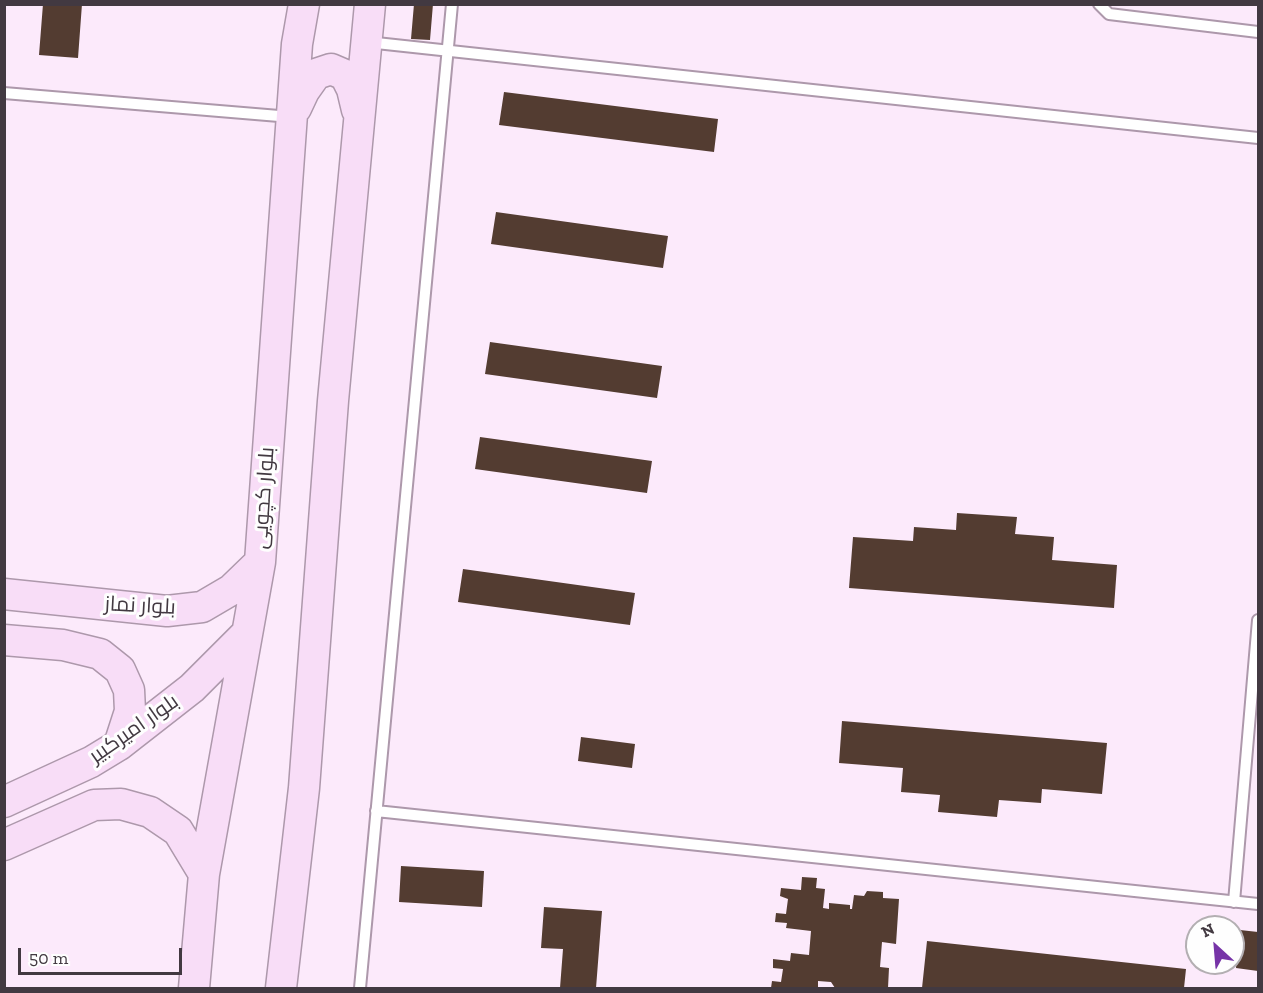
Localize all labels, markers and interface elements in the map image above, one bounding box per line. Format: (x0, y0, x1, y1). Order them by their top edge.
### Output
street label: بلوار کچویی (248, 446, 280, 550)
street label: بلوار نماز (104, 592, 176, 620)
street label: بلوار امیرکبیر (84, 689, 184, 769)
north arrow (1185, 915, 1245, 975)
text: N (1198, 919, 1217, 941)
scale bar (21, 936, 184, 974)
text: 50 m (29, 947, 68, 969)

